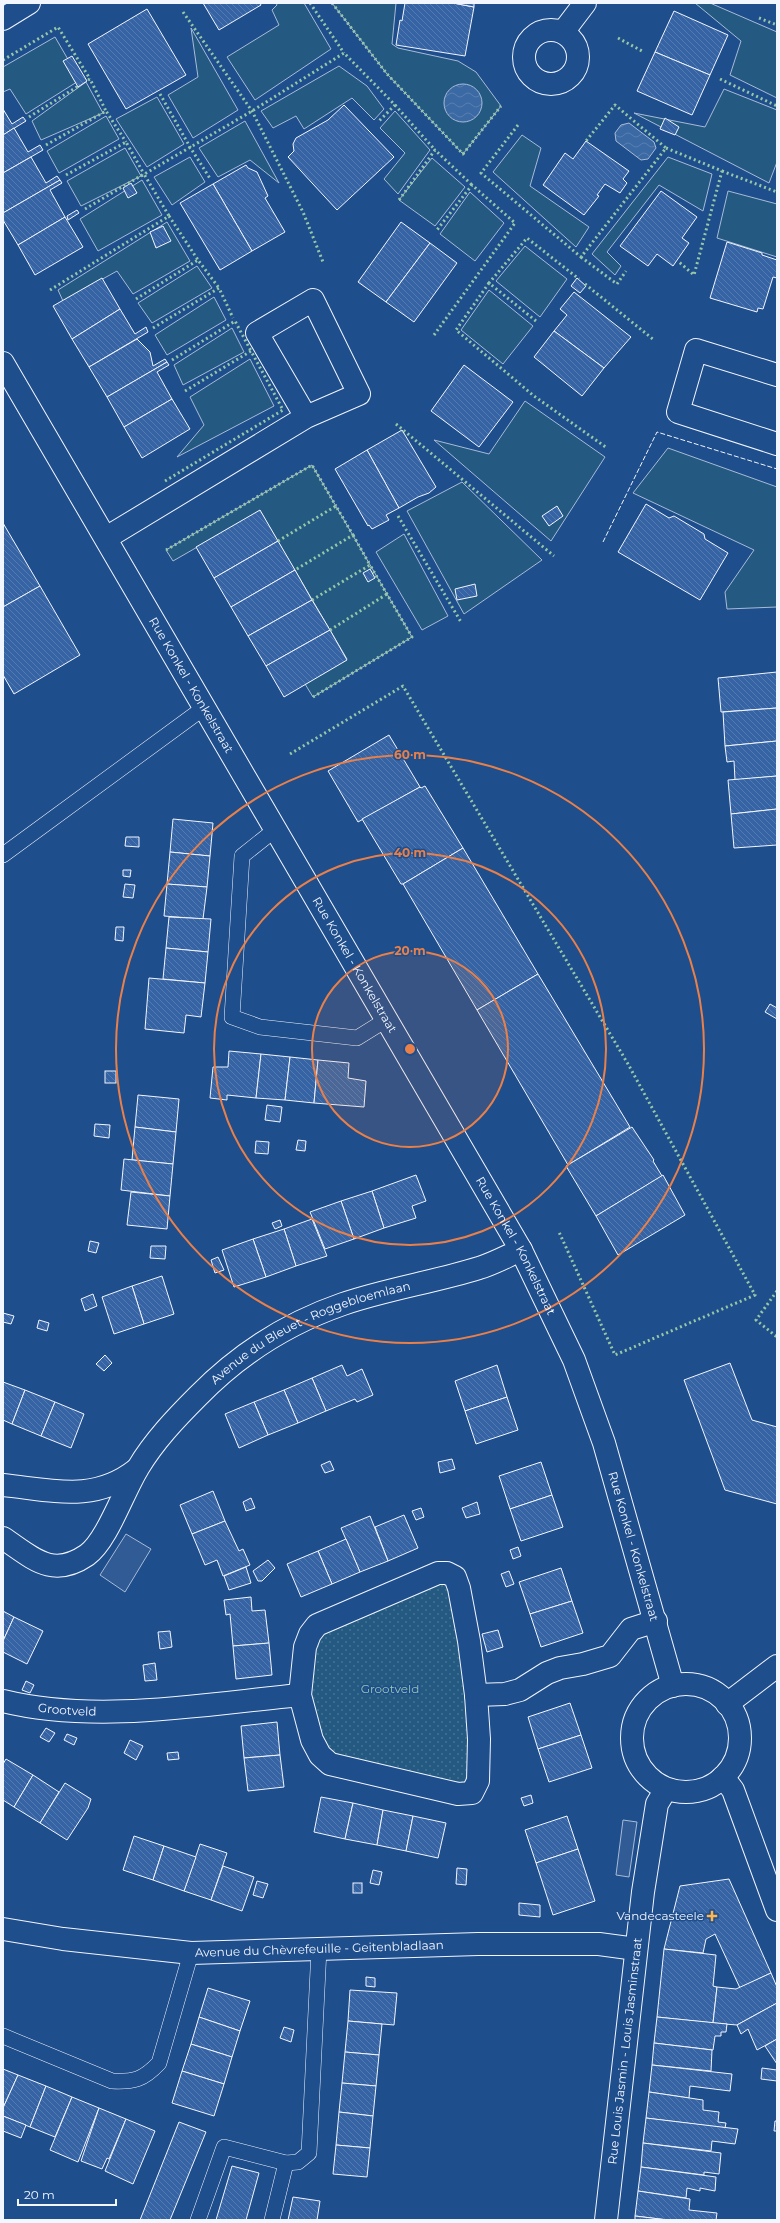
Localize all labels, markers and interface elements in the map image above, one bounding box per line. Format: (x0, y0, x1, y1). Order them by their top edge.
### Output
street label: Rue Konkel - Konkelstraat (146, 614, 237, 756)
text: 60 m (394, 747, 426, 762)
text: 40 m (394, 845, 426, 860)
street label: Rue Konkel - Konkelstraat (309, 894, 401, 1035)
text: 20 m (394, 943, 426, 958)
centre of rings (403, 1042, 417, 1056)
street label: Rue Konkel - Konkelstraat (473, 1174, 559, 1317)
street label: Avenue du Bleuet - Roggebloemlaan (207, 1278, 412, 1387)
street label: Rue Konkel - Konkelstraat (605, 1470, 662, 1623)
park label: Grootveld (361, 1681, 419, 1696)
street label: Grootveld (37, 1700, 97, 1719)
place label: Vandecasteele (616, 1908, 704, 1923)
marker: Vandecasteele (707, 1911, 717, 1921)
street label: Avenue du Chèvrefeuille - Geitenbladlaan (195, 1937, 444, 1960)
street label: Rue Louis Jasmin - Louis Jasminstraat (604, 1937, 645, 2165)
scale bar (18, 2181, 116, 2207)
text: 20 m (24, 2187, 55, 2202)

